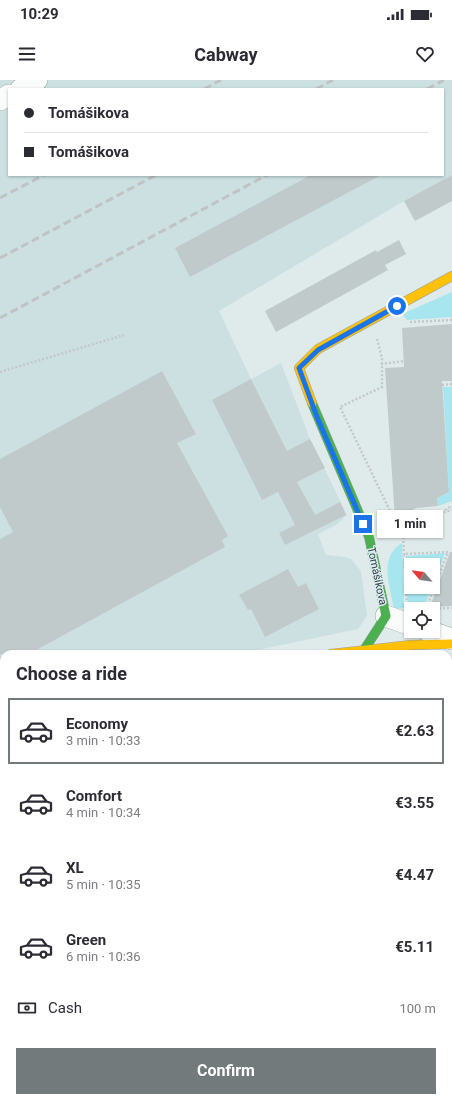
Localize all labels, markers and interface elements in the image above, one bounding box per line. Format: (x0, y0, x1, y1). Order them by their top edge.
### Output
text: 10:29 (20, 5, 59, 23)
icon: menu (16, 43, 38, 65)
icon: heart (414, 43, 436, 65)
text: Cabway (194, 44, 258, 65)
text: Tomášikova (48, 104, 129, 122)
text: Tomášikova (48, 143, 129, 161)
route start (388, 297, 406, 315)
callout: 1 min (377, 510, 443, 538)
route end (354, 515, 372, 533)
text: 1 min (394, 516, 426, 531)
street label: Tomášikova (364, 546, 390, 606)
north arrow (404, 558, 440, 594)
map controls (404, 558, 440, 638)
button: locate (404, 602, 440, 638)
text: Choose a ride (16, 663, 127, 684)
icon: car (18, 713, 54, 749)
text: Economy (66, 715, 128, 733)
text: €2.63 (395, 722, 434, 740)
text: 3 min · 10:33 (66, 733, 141, 748)
icon: car (18, 785, 54, 821)
text: Comfort (66, 787, 122, 805)
text: €3.55 (395, 794, 434, 812)
text: 4 min · 10:34 (66, 805, 141, 820)
icon: car (18, 857, 54, 893)
text: XL (66, 859, 84, 877)
text: €4.47 (395, 866, 434, 884)
text: 5 min · 10:35 (66, 877, 141, 892)
icon: car (18, 929, 54, 965)
text: Green (66, 931, 106, 949)
text: €5.11 (395, 938, 434, 956)
text: 6 min · 10:36 (66, 949, 141, 964)
icon: cash (16, 997, 38, 1019)
text: Cash (48, 999, 82, 1017)
text: 100 m (399, 1001, 436, 1016)
button: Confirm (16, 1048, 436, 1094)

